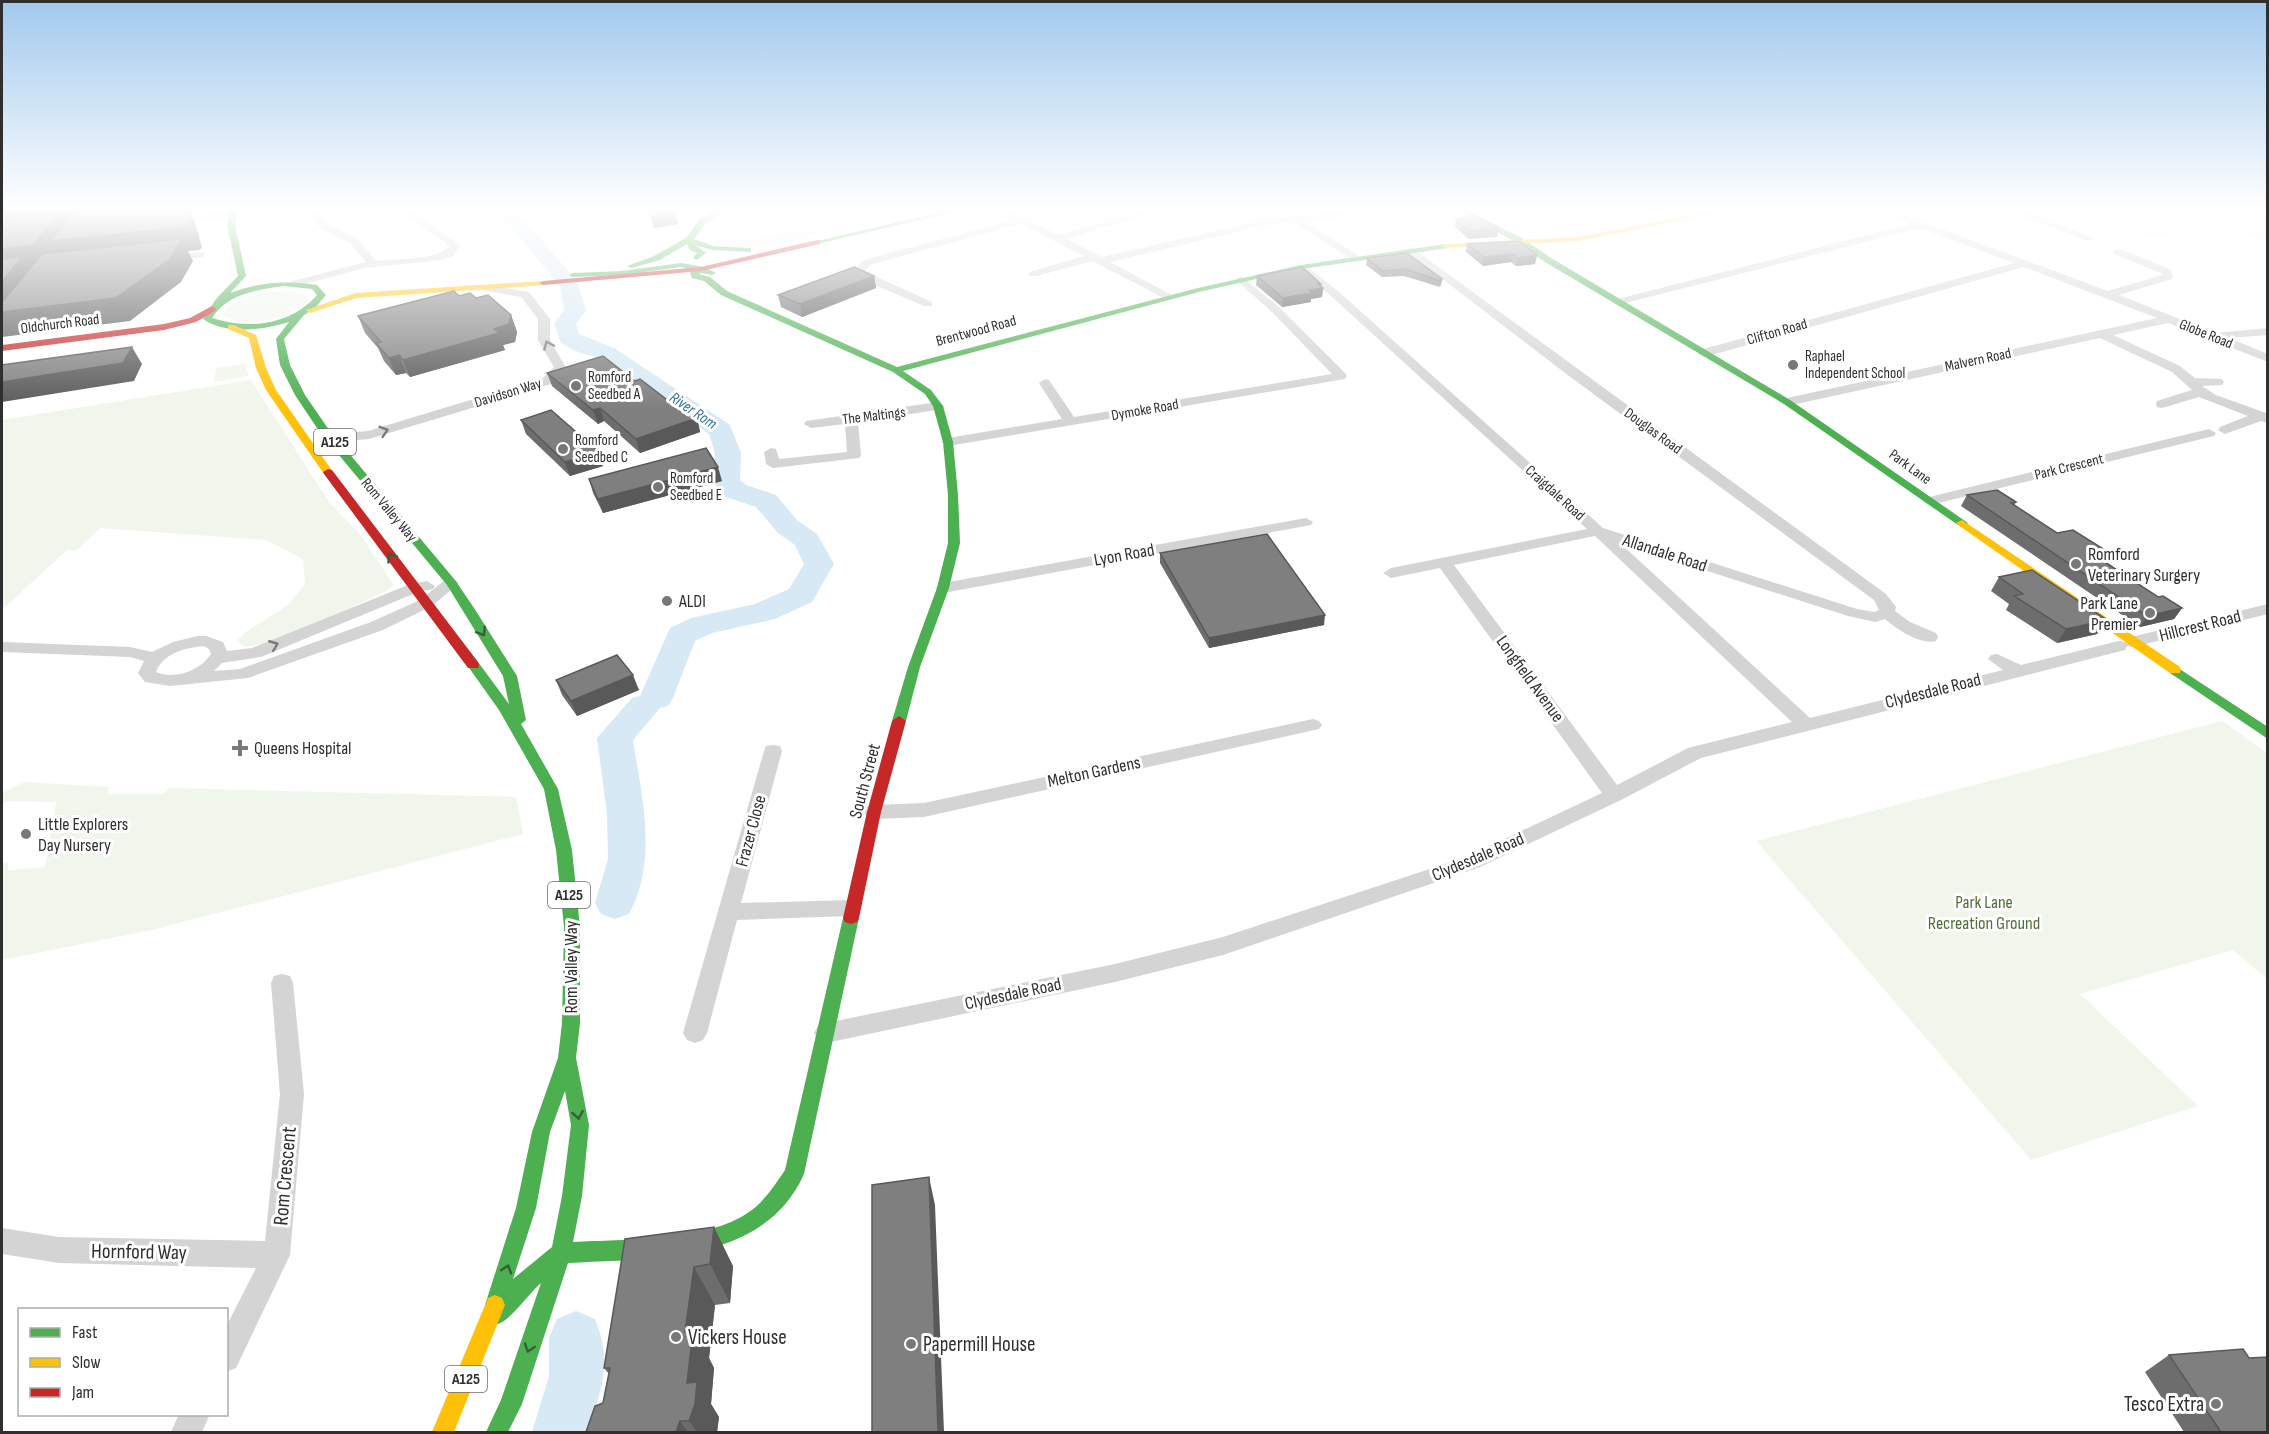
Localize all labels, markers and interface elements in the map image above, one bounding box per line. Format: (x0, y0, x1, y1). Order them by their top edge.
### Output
street label: Oldchurch Road (20, 310, 100, 338)
street label: Brentwood Road (934, 311, 1018, 351)
street label: Clifton Road (1745, 314, 1809, 350)
street label: Globe Road (2176, 315, 2236, 353)
one-way arrow (543, 340, 555, 351)
street label: Malvern Road (1943, 344, 2013, 376)
place label: Raphael Independent School (1805, 347, 1905, 383)
marker: Raphael Independent School (1786, 358, 1800, 372)
place label: Romford Seedbed A (588, 368, 641, 404)
street label: Davidson Way (472, 374, 544, 412)
marker: Romford Seedbed A (569, 379, 583, 393)
water label: River Rom (666, 388, 720, 434)
street label: Dymoke Road (1110, 395, 1180, 425)
street label: The Maltings (841, 403, 907, 429)
street label: Douglas Road (1620, 404, 1686, 458)
one-way arrow (378, 426, 388, 438)
road number: A125 (314, 429, 356, 455)
place label: Romford Seedbed C (575, 431, 628, 467)
marker: Romford Seedbed C (556, 442, 570, 456)
street label: Park Lane (1885, 445, 1935, 489)
street label: Park Crescent (2033, 449, 2106, 485)
street label: Craigdale Road (1521, 461, 1589, 525)
place label: Romford Seedbed E (670, 469, 722, 505)
street label: Rom Valley Way (357, 474, 421, 546)
marker: Romford Seedbed E (651, 480, 665, 494)
street label: Allandale Road (1619, 529, 1710, 576)
street label: Lyon Road (1092, 539, 1156, 571)
place label: Romford Veterinary Surgery (2088, 544, 2200, 586)
one-way arrow (387, 552, 398, 563)
marker: Romford Veterinary Surgery (2069, 557, 2083, 571)
place label: ALDI (678, 591, 706, 612)
place label: Park Lane Premier (2080, 593, 2138, 635)
marker: ALDI (660, 594, 674, 608)
marker: Park Lane Premier (2143, 606, 2157, 620)
street label: Hillcrest Road (2157, 606, 2243, 646)
one-way arrow (475, 626, 487, 636)
street label: Longfield Avenue (1492, 632, 1568, 726)
one-way arrow (268, 640, 279, 652)
street label: Clydesdale Road (1883, 669, 1983, 713)
place label: Queens Hospital (254, 738, 351, 759)
marker: Queens Hospital (231, 739, 249, 757)
street label: South Street (845, 741, 885, 821)
street label: Melton Gardens (1046, 752, 1142, 792)
street label: Frazer Close (731, 793, 771, 869)
place label: Little Explorers Day Nursery (38, 814, 128, 856)
marker: Little Explorers Day Nursery (19, 827, 33, 841)
street label: Clydesdale Road (1429, 828, 1527, 886)
road number: A125 (548, 882, 590, 908)
park label: Park Lane Recreation Ground (1928, 892, 2040, 934)
street label: Rom Valley Way (561, 920, 582, 1014)
street label: Clydesdale Road (963, 974, 1063, 1014)
one-way arrow (571, 1111, 583, 1120)
street label: Rom Crescent (268, 1126, 302, 1226)
street label: Hornford Way (91, 1239, 187, 1265)
one-way arrow (500, 1264, 512, 1275)
legend (18, 1308, 228, 1416)
text: Fast (72, 1322, 98, 1343)
place label: Vickers House (688, 1325, 787, 1350)
marker: Vickers House (669, 1330, 683, 1344)
place label: Papermill House (923, 1332, 1036, 1357)
marker: Papermill House (904, 1337, 918, 1351)
one-way arrow (524, 1342, 537, 1353)
text: Slow (72, 1352, 101, 1373)
road number: A125 (445, 1366, 487, 1392)
text: Jam (71, 1382, 94, 1403)
place label: Tesco Extra (2124, 1392, 2204, 1417)
marker: Tesco Extra (2209, 1397, 2223, 1411)

